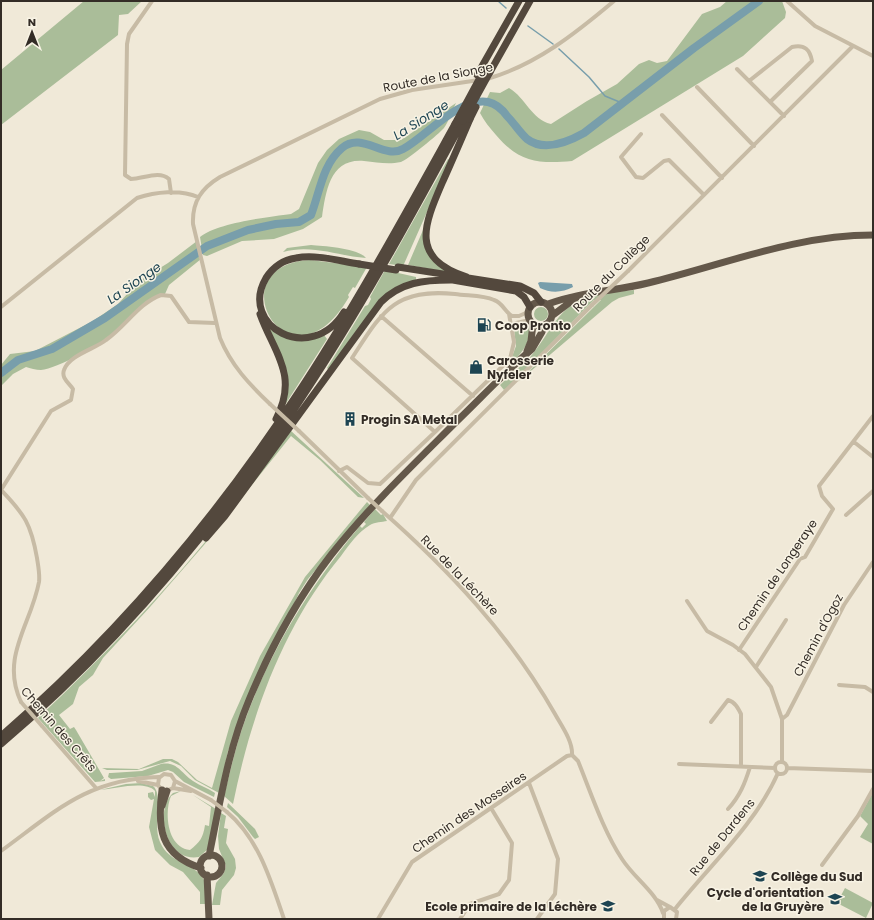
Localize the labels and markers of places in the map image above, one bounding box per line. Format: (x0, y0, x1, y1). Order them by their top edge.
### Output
fuel station icon: Coop Pronto (476, 317, 492, 333)
place label: Coop Pronto (495, 317, 571, 334)
place label: Carosserie Nyfeler (487, 352, 555, 383)
shop icon: Carosserie Nyfeler (468, 359, 484, 375)
building icon: Progin SA Metal (342, 411, 358, 427)
place label: Progin SA Metal (361, 411, 457, 428)
school or university icon: Collège du Sud (752, 868, 768, 884)
place label: Collège du Sud (771, 868, 863, 885)
place label: Cycle d'orientation de la Gruyère (707, 884, 825, 915)
school or university icon: Cycle d'orientation de la Gruyère (827, 891, 843, 907)
place label: Ecole primaire de la Léchère (425, 898, 598, 915)
school or university icon: Ecole primaire de la Léchère (600, 898, 616, 914)

